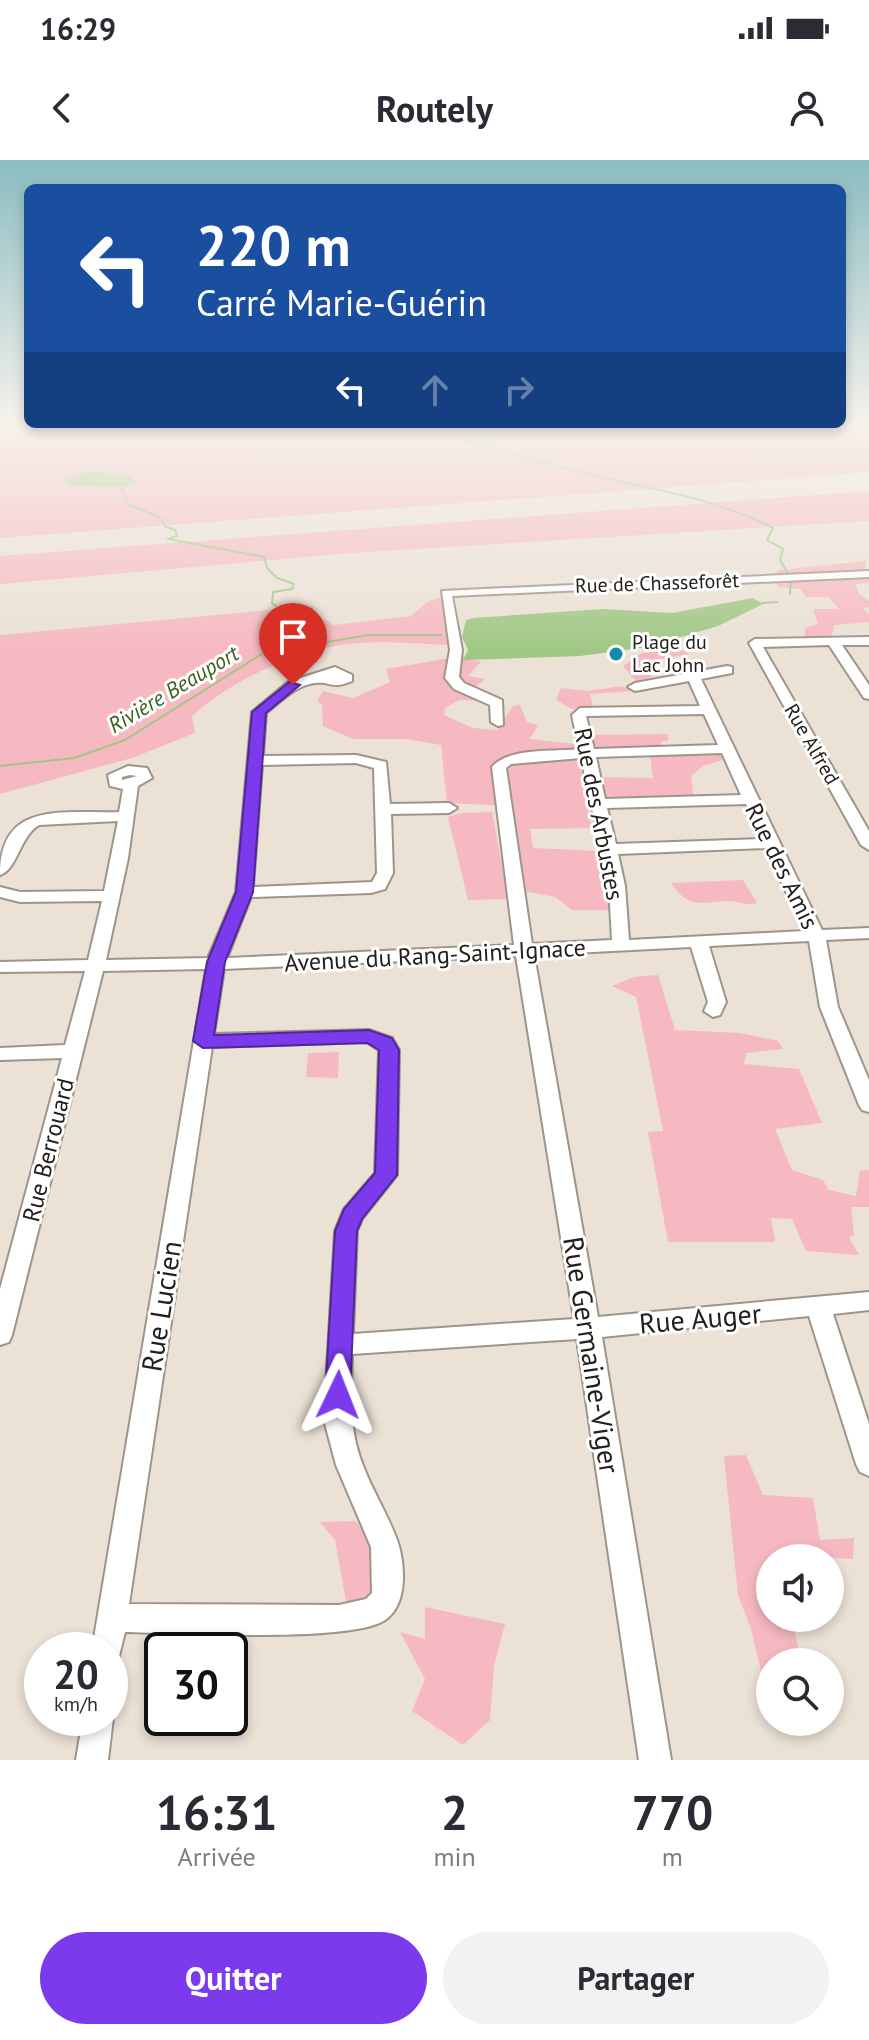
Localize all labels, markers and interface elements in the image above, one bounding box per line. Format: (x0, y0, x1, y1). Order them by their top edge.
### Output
text: 16:29 (40, 9, 116, 48)
text: Routely (376, 85, 493, 132)
icon: back (40, 86, 84, 130)
icon: person (785, 86, 829, 130)
text: 220 m (196, 209, 351, 281)
icon: left (64, 216, 168, 320)
text: Carré Marie-Guérin (196, 279, 487, 326)
icon: left (329, 368, 373, 412)
icon: ahead (413, 368, 457, 412)
icon: right (497, 368, 541, 412)
street label: Rue de Chasseforêt (575, 567, 740, 599)
pin (259, 603, 327, 685)
icon: arrive (271, 615, 315, 659)
place label: Plage du Lac John (632, 629, 707, 678)
water label: Rivière Beauport (103, 638, 244, 739)
marker: Plage du Lac John (607, 645, 625, 663)
street label: Rue Alfred (778, 699, 846, 789)
street label: Rue des Arbustes (567, 725, 631, 903)
street label: Rue des Amis (738, 798, 826, 934)
street label: Avenue du Rang-Saint-Ignace (283, 932, 587, 978)
street label: Rue Berrouard (15, 1075, 81, 1225)
street label: Rue Germaine-Viger (555, 1234, 629, 1476)
street label: Rue Lucien (132, 1238, 190, 1374)
street label: Rue Auger (637, 1294, 763, 1342)
position arrow (296, 1353, 380, 1437)
map controls (756, 1544, 844, 1736)
button: sound (756, 1544, 844, 1632)
speed limit sign: 30 (144, 1632, 248, 1736)
text: 20 (53, 1648, 99, 1700)
button: search (756, 1648, 844, 1736)
text: km/h (54, 1691, 98, 1717)
text: 16:31 (156, 1781, 278, 1843)
text: 2 (441, 1781, 468, 1843)
text: 770 (632, 1781, 713, 1843)
text: Arrivée (178, 1840, 256, 1873)
text: min (433, 1840, 476, 1873)
text: m (662, 1840, 683, 1873)
button: Quitter (40, 1932, 427, 2024)
button: Partager (443, 1932, 829, 2024)

